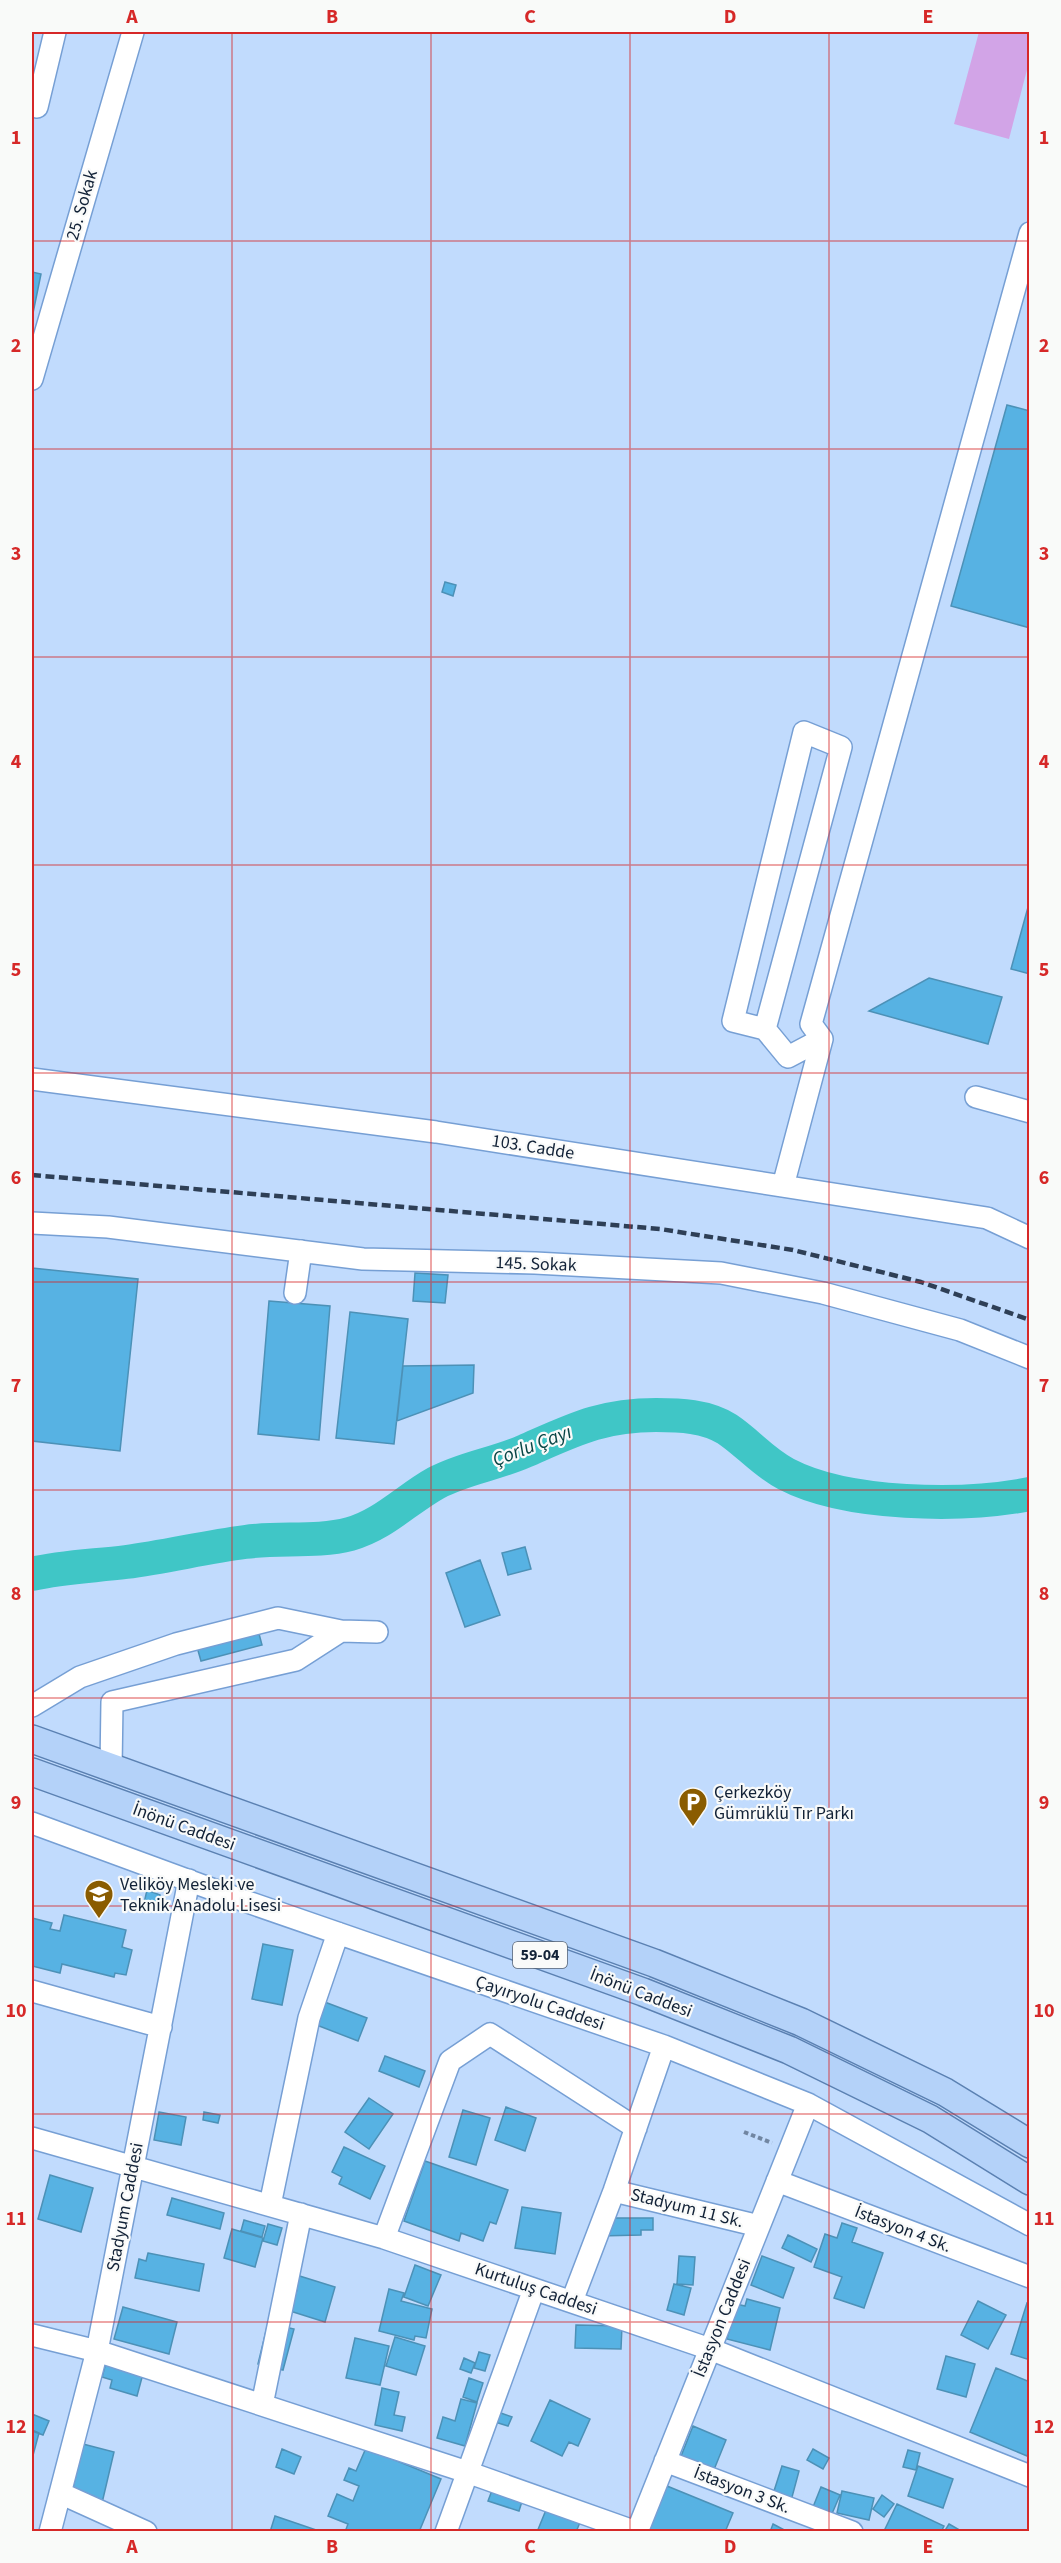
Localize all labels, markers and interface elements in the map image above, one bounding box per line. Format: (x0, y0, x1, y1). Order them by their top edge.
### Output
text: A (125, 3, 138, 31)
text: B (326, 3, 338, 31)
text: C (524, 3, 536, 31)
text: D (724, 3, 736, 31)
text: E (923, 3, 933, 31)
text: 1 (11, 124, 21, 152)
text: 1 (1039, 124, 1049, 152)
street label: 25. Sokak (60, 167, 104, 243)
text: 2 (11, 332, 21, 360)
text: 2 (1039, 332, 1049, 360)
text: 3 (11, 540, 21, 568)
text: 3 (1039, 540, 1049, 568)
text: 4 (11, 748, 22, 776)
text: 4 (1039, 748, 1050, 776)
text: 5 (11, 956, 21, 984)
text: 5 (1039, 956, 1049, 984)
street label: 103. Cadde (490, 1128, 576, 1166)
text: 6 (11, 1164, 21, 1192)
text: 6 (1039, 1164, 1049, 1192)
street label: 145. Sokak (495, 1250, 577, 1278)
text: 7 (11, 1372, 21, 1400)
text: 7 (1039, 1372, 1049, 1400)
water label: Çorlu Çayı (488, 1418, 576, 1474)
text: 8 (11, 1580, 21, 1608)
text: 8 (1039, 1580, 1049, 1608)
place label: Çerkezköy Gümrüklü Tır Parkı (714, 1780, 854, 1826)
parking icon: Çerkezköy Gümrüklü Tır Parkı (677, 1786, 709, 1828)
text: 9 (11, 1789, 21, 1817)
text: 9 (1039, 1789, 1049, 1817)
street label: İnönü Caddesi (129, 1797, 239, 1857)
place label: Veliköy Mesleki ve Teknik Anadolu Lisesi (120, 1872, 281, 1918)
school or university icon: Veliköy Mesleki ve Teknik Anadolu Lisesi (83, 1878, 115, 1920)
road number: 59-04 (513, 1942, 567, 1968)
street label: İnönü Caddesi (586, 1962, 696, 2024)
street label: Çayıryolu Caddesi (472, 1969, 608, 2037)
text: 10 (5, 1997, 27, 2025)
text: 10 (1033, 1997, 1055, 2025)
street label: Stadyum Caddesi (100, 2140, 150, 2274)
street label: Stadyum 11 Sk. (628, 2182, 746, 2234)
street label: İstasyon 4 Sk. (851, 2199, 955, 2259)
text: 11 (5, 2205, 27, 2233)
text: 11 (1033, 2205, 1055, 2233)
street label: İstasyon Caddesi (687, 2255, 757, 2381)
street label: Kurtuluş Caddesi (471, 2256, 601, 2322)
text: 12 (5, 2413, 27, 2441)
text: 12 (1033, 2413, 1055, 2441)
street label: İstasyon 3 Sk. (690, 2460, 794, 2520)
text: A (125, 2533, 138, 2561)
text: B (326, 2533, 338, 2561)
text: C (524, 2533, 536, 2561)
text: D (724, 2533, 736, 2561)
text: E (923, 2533, 933, 2561)

